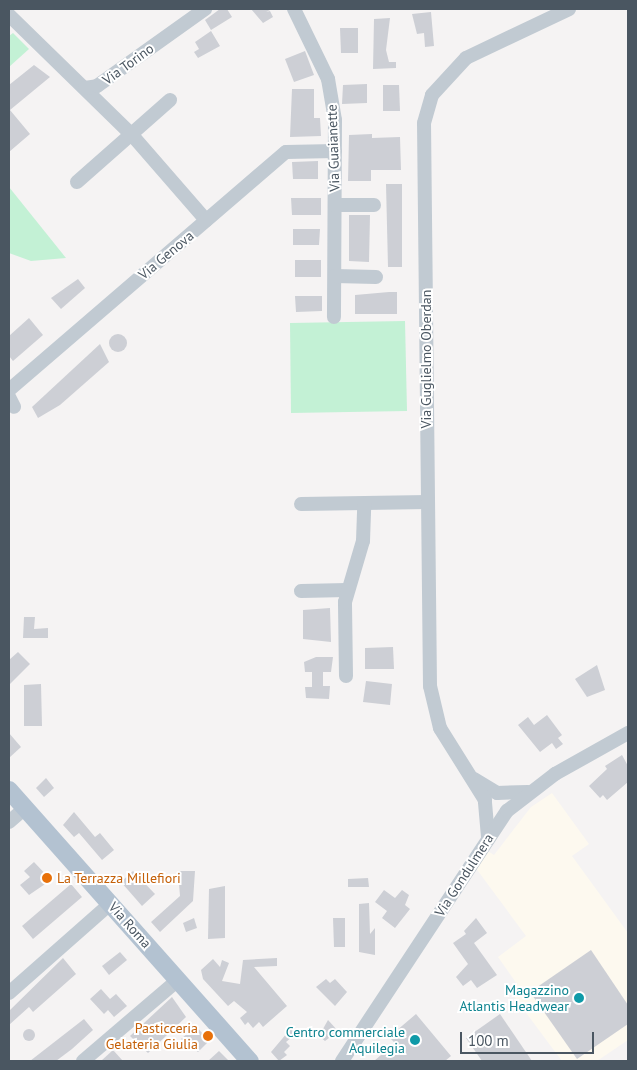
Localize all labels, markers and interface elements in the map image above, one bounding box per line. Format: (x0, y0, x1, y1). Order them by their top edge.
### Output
street label: Via Torino (99, 40, 157, 88)
street label: Via Guaianette (323, 104, 343, 192)
street label: Via Genova (135, 227, 197, 283)
street label: Via Guglielmo Oberdan (418, 290, 434, 428)
street label: Via Gondulmera (431, 830, 497, 920)
place label: La Terrazza Millefiori (57, 870, 181, 886)
marker: La Terrazza Millefiori (41, 872, 53, 884)
street label: Via Roma (105, 899, 155, 951)
place label: Magazzino Atlantis Headwear (460, 982, 569, 1014)
marker: Magazzino Atlantis Headwear (573, 992, 585, 1004)
place label: Pasticceria Gelateria Giulia (106, 1020, 198, 1052)
scale bar (462, 1022, 596, 1054)
place label: Centro commerciale Aquilegia (286, 1024, 405, 1056)
marker: Pasticceria Gelateria Giulia (202, 1030, 214, 1042)
text: 100 m (468, 1031, 509, 1050)
marker: Centro commerciale Aquilegia (409, 1034, 421, 1046)

